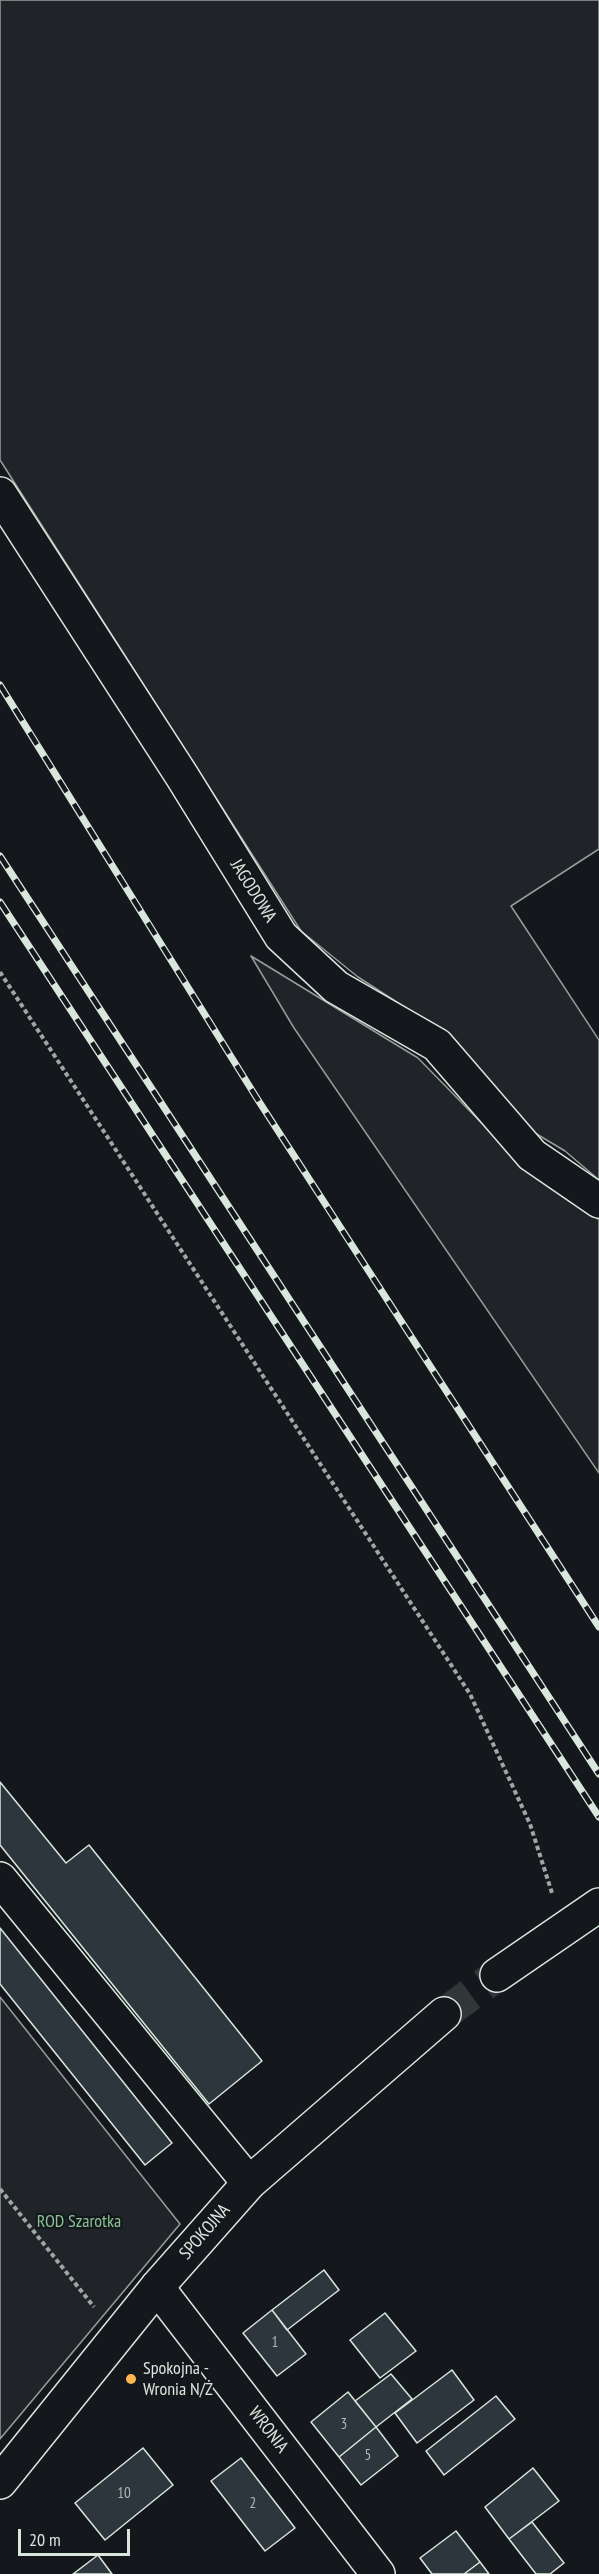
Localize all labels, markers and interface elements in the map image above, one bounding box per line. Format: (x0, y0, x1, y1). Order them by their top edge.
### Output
street label: JAGODOWA (225, 855, 281, 927)
street label: SPOKOJNA (175, 2200, 235, 2264)
park label: ROD Szarotka (37, 2211, 121, 2233)
house number: 1 (272, 2334, 278, 2352)
place label: Spokojna - Wronia N/Ż (143, 2358, 213, 2400)
marker: Spokojna - Wronia N/Ż (124, 2372, 138, 2386)
street label: WRONIA (243, 2403, 293, 2457)
house number: 3 (341, 2416, 347, 2434)
house number: 5 (365, 2447, 371, 2465)
house number: 10 (117, 2485, 131, 2503)
house number: 2 (250, 2495, 256, 2513)
scale bar (21, 2517, 134, 2555)
text: 20 m (29, 2528, 61, 2551)

